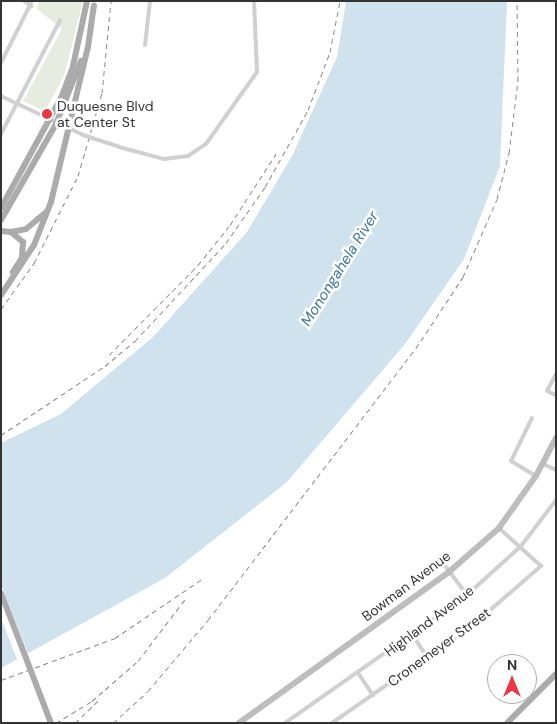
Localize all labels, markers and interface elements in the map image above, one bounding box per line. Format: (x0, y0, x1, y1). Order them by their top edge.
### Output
place label: Duquesne Blvd at Center St (57, 98, 154, 130)
marker: Duquesne Blvd at Center St (41, 108, 53, 120)
water label: Monongahela River (297, 208, 383, 330)
street label: Bowman Avenue (358, 547, 454, 625)
street label: Highland Avenue (381, 582, 477, 660)
street label: Cronemeyer Street (384, 604, 494, 690)
north arrow (487, 654, 537, 704)
text: N (507, 656, 517, 674)

